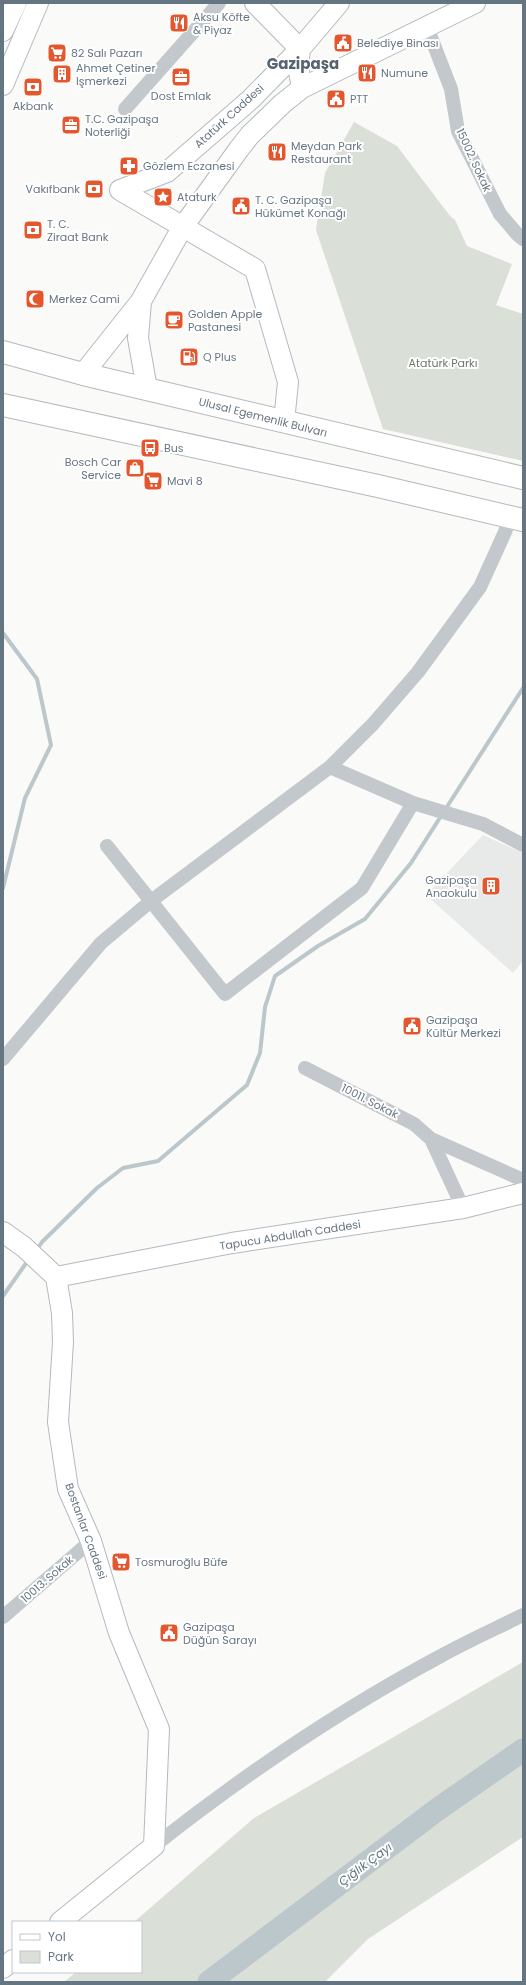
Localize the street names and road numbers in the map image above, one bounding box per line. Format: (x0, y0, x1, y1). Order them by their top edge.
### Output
street label: Atatürk Caddesi (191, 80, 268, 152)
street label: 15002. Sokak (452, 126, 496, 195)
street label: Ulusal Egemenlik Bulvarı (197, 393, 329, 441)
street label: 10011. Sokak (339, 1080, 401, 1122)
street label: Tapucu Abdullah Caddesi (218, 1216, 362, 1254)
street label: Bostanlar Caddesi (61, 1481, 111, 1582)
street label: 10013. Sokak (17, 1551, 77, 1606)

